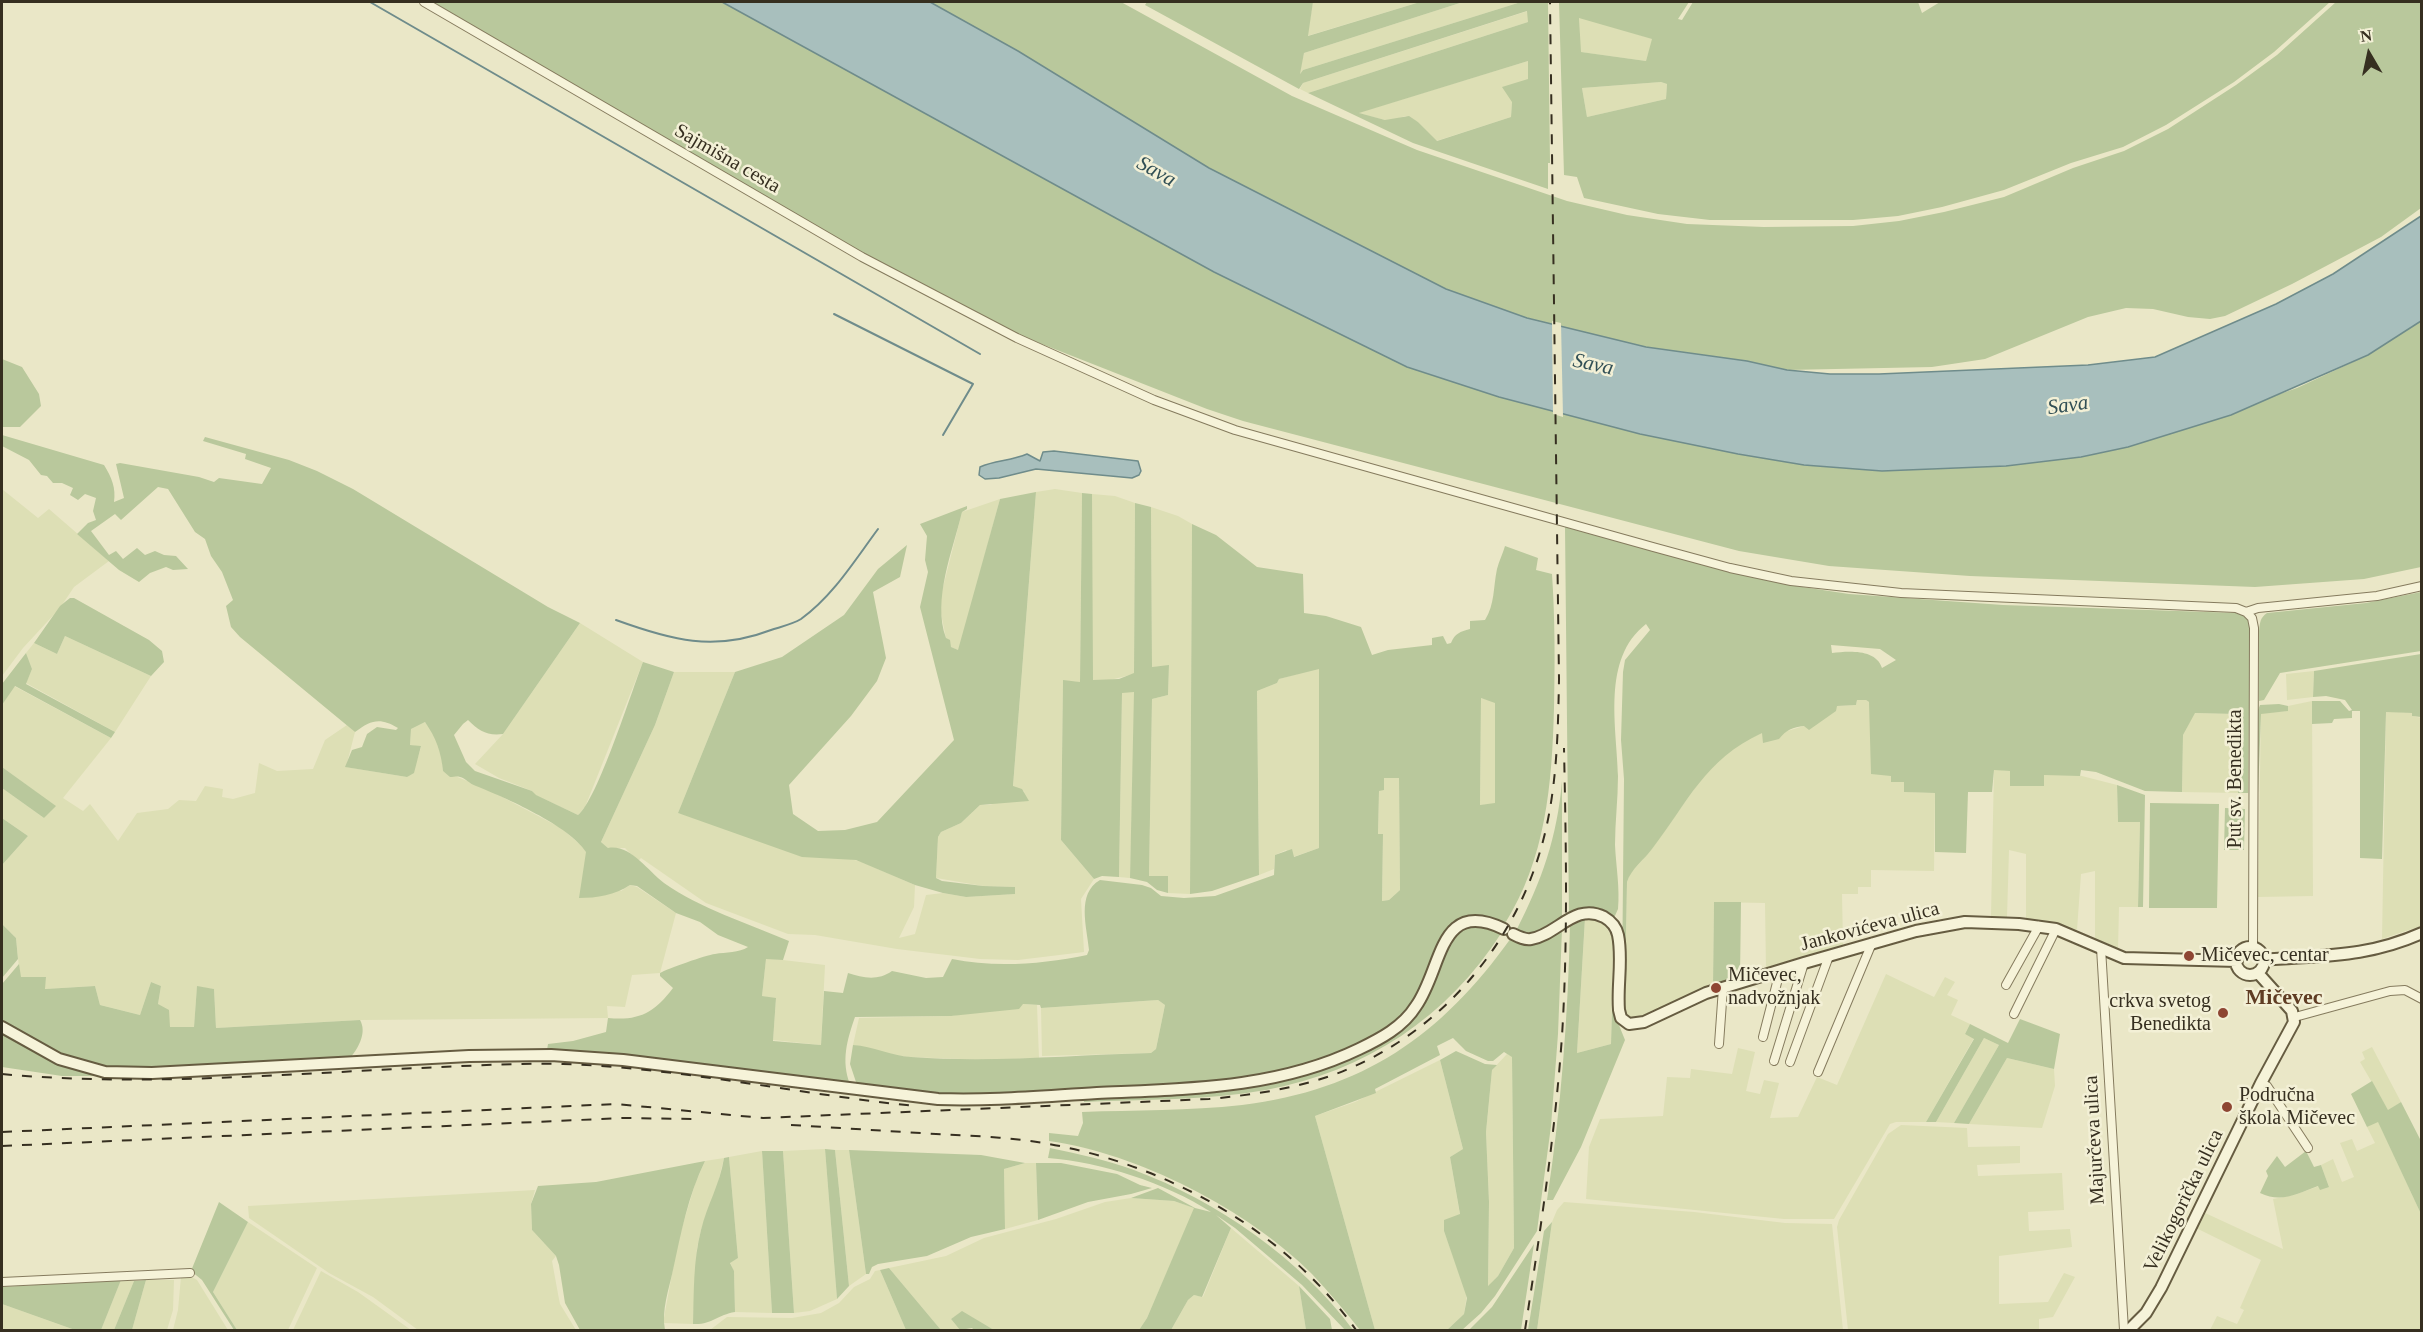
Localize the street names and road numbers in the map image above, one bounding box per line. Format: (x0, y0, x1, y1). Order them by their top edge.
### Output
street label: Sajmišna cesta (670, 119, 784, 199)
street label: Put sv. Benedikta (2224, 709, 2248, 849)
street label: Jankovićeva ulica (1798, 897, 1942, 957)
street label: Majurčeva ulica (2080, 1075, 2110, 1205)
street label: Velikogorička ulica (2139, 1126, 2229, 1276)

